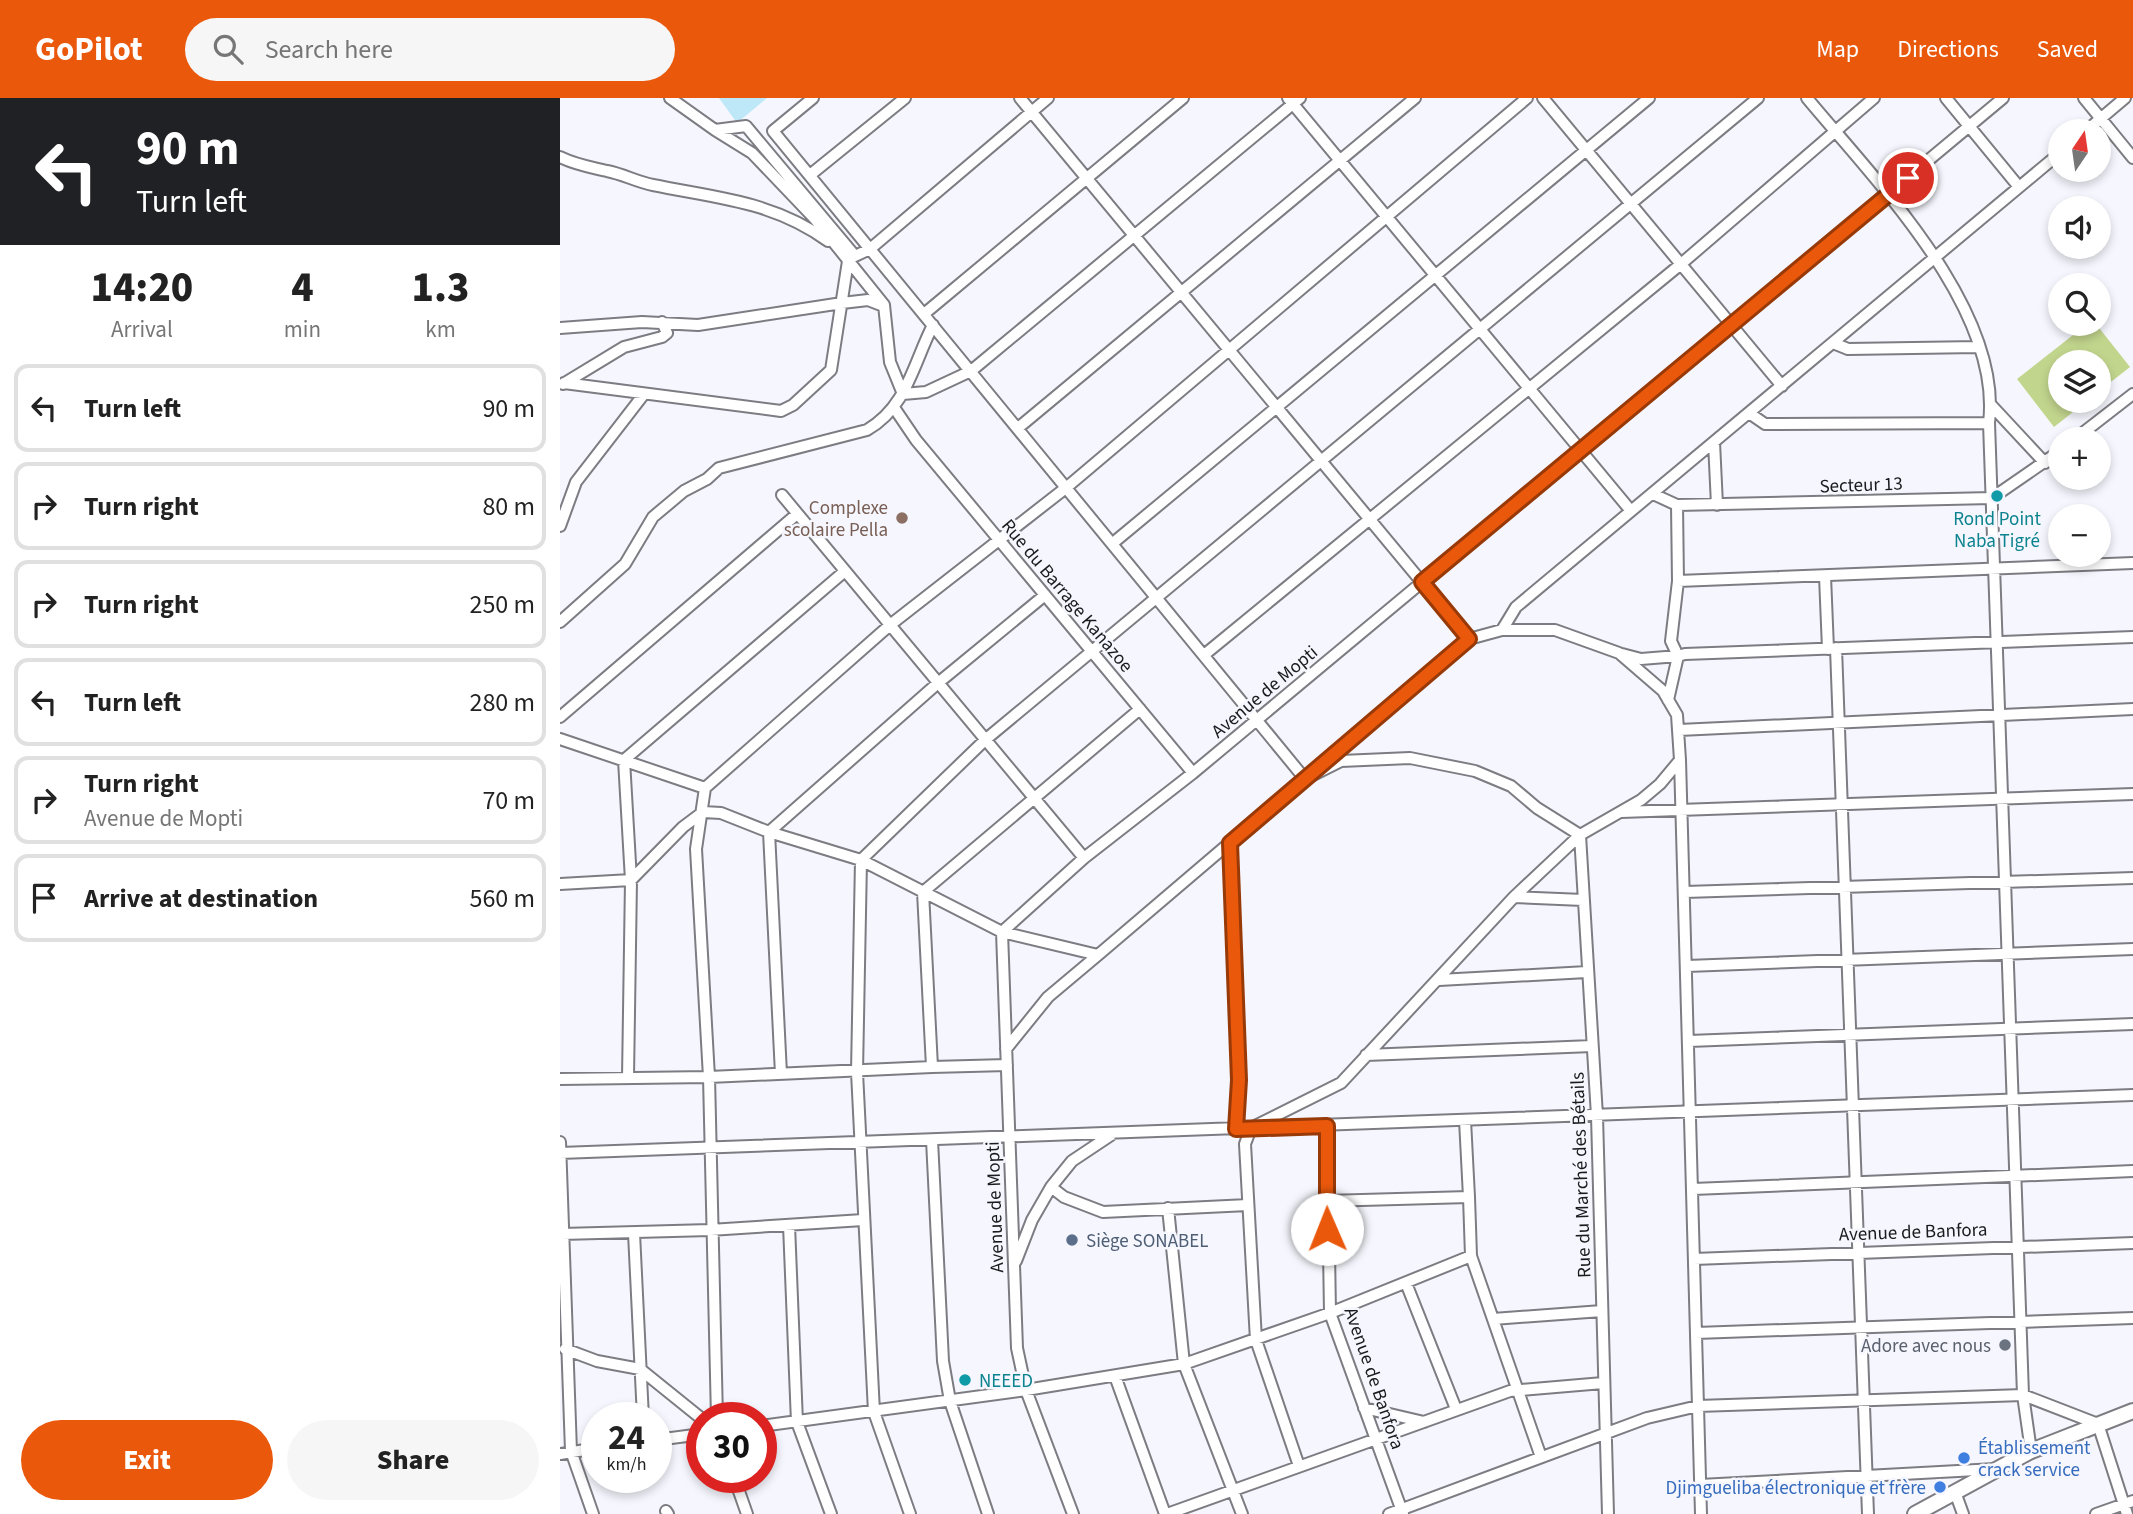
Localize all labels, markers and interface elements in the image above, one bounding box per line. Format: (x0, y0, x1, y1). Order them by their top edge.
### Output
search box (185, 18, 675, 81)
text: GoPilot (35, 26, 143, 73)
icon: search (209, 30, 247, 68)
text: Search here (265, 31, 393, 68)
text: Map (1816, 32, 1859, 67)
text: Directions (1897, 32, 1999, 67)
text: Saved (2037, 32, 2098, 67)
text: 90 m (136, 114, 240, 184)
north arrow (2048, 119, 2110, 182)
map controls (2048, 119, 2111, 567)
icon: left (21, 126, 112, 217)
pin (1878, 148, 1938, 208)
icon: arrive (1889, 159, 1927, 197)
text: Turn left (136, 179, 247, 225)
button: sound (2048, 196, 2111, 259)
text: 14:20 (91, 258, 193, 318)
text: 4 (291, 258, 314, 318)
text: 1.3 (412, 258, 469, 318)
button: search (2048, 273, 2111, 336)
text: Arrival (111, 313, 173, 346)
text: min (284, 313, 321, 346)
text: km (425, 313, 456, 346)
button: layers (2048, 350, 2111, 413)
icon: left (25, 389, 63, 427)
text: Turn left (84, 390, 181, 427)
text: 90 m (482, 390, 535, 427)
button: + (2048, 427, 2111, 490)
street label: Secteur 13 (1819, 471, 1903, 500)
icon: right (25, 487, 63, 525)
text: Turn right (84, 488, 199, 525)
text: 80 m (482, 488, 535, 525)
marker: Rond Point Naba Tigré (1989, 488, 2005, 504)
place label: Complexe scolaire Pella (784, 495, 888, 544)
button: − (2048, 504, 2111, 567)
place label: Rond Point Naba Tigré (1953, 506, 2041, 555)
marker: Complexe scolaire Pella (894, 510, 910, 526)
street label: Rue du Barrage Kanazoe (995, 513, 1139, 678)
icon: right (25, 585, 63, 623)
text: Turn right (84, 586, 199, 623)
text: 250 m (469, 586, 535, 623)
street label: Avenue de Mopti (1206, 640, 1324, 745)
icon: left (25, 683, 63, 721)
text: Turn left (84, 684, 181, 721)
text: 280 m (469, 684, 535, 721)
text: Turn right (84, 765, 199, 802)
icon: right (25, 781, 63, 819)
text: 70 m (482, 782, 535, 819)
text: Avenue de Mopti (84, 802, 243, 835)
icon: arrive (25, 879, 63, 917)
text: Arrive at destination (84, 880, 318, 917)
text: 560 m (469, 880, 535, 917)
street label: Rue du Marché des Bétails (1564, 1071, 1599, 1278)
street label: Avenue de Mopti (980, 1141, 1011, 1273)
position arrow (1290, 1192, 1364, 1266)
street label: Avenue de Banfora (1838, 1216, 1988, 1249)
place label: Siège SONABEL (1086, 1228, 1208, 1255)
marker: Siège SONABEL (1064, 1232, 1080, 1248)
street label: Avenue de Banfora (1337, 1304, 1411, 1453)
place label: Adore avec nous (1861, 1333, 1991, 1360)
marker: Adore avec nous (1997, 1337, 2013, 1353)
place label: NEEED (979, 1368, 1033, 1395)
marker: NEEED (957, 1372, 973, 1388)
speed limit sign: 30 (686, 1402, 777, 1493)
text: 24 (608, 1413, 645, 1463)
button: Exit (21, 1420, 273, 1500)
button: Share (287, 1420, 539, 1500)
place label: Établissement crack service (1978, 1435, 2091, 1484)
marker: Établissement crack service (1956, 1450, 1972, 1466)
text: km/h (607, 1452, 646, 1477)
place label: Djimgueliba électronique et frère (1666, 1475, 1926, 1502)
marker: Djimgueliba électronique et frère (1932, 1479, 1948, 1495)

